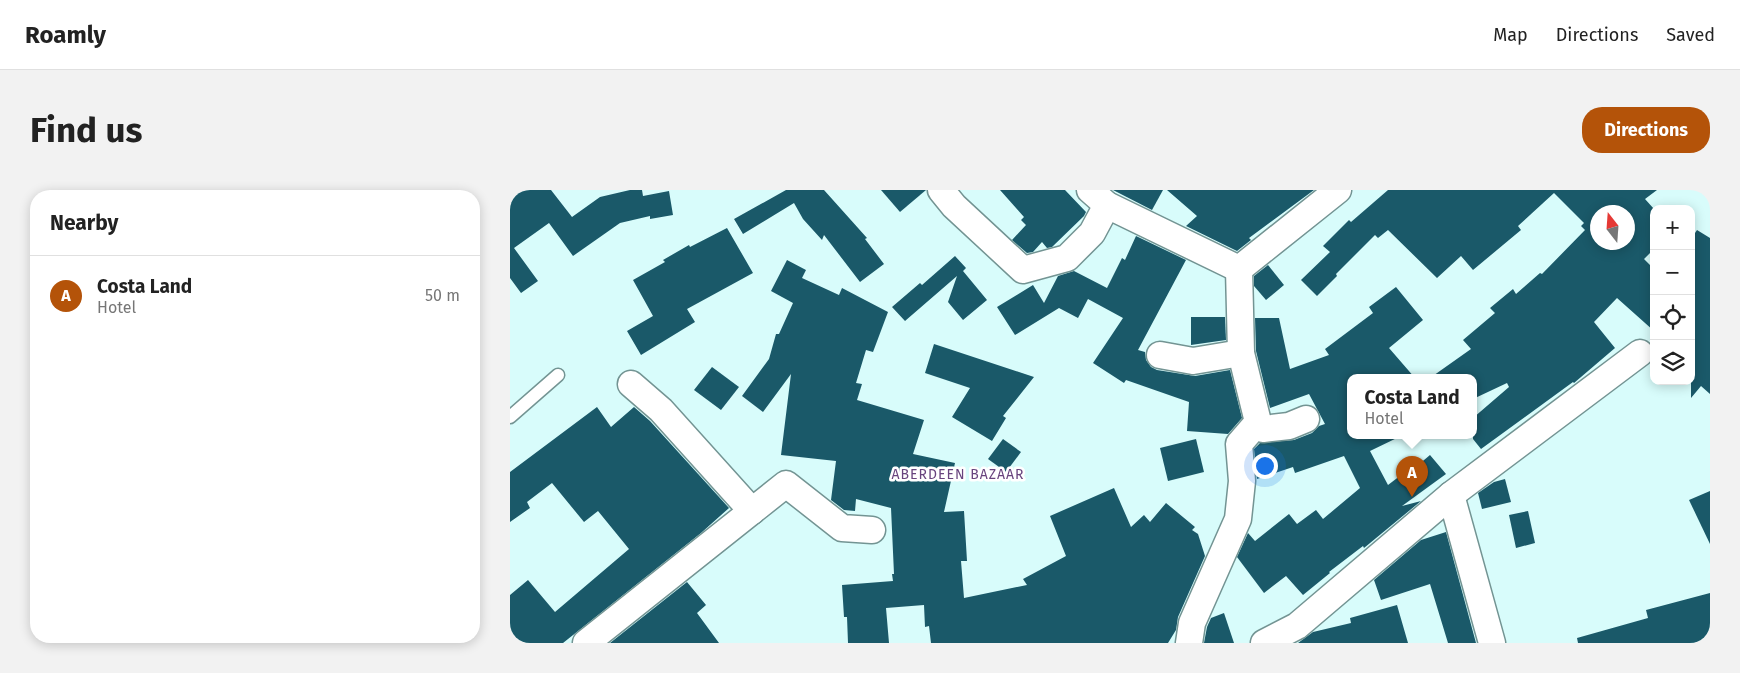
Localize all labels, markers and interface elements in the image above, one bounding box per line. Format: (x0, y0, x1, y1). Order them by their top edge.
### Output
text: Roamly (25, 21, 106, 49)
text: Map (1493, 24, 1528, 46)
text: Directions (1556, 24, 1638, 46)
text: Saved (1666, 24, 1715, 46)
button: Directions (1582, 107, 1710, 153)
text: Find us (30, 109, 142, 151)
north arrow (1590, 205, 1635, 250)
map controls (1650, 205, 1695, 385)
button: + (1650, 205, 1695, 250)
text: Nearby (50, 210, 118, 236)
button: − (1650, 250, 1695, 295)
text: Costa Land (97, 275, 192, 298)
text: A (61, 286, 71, 305)
text: 50 m (425, 286, 460, 305)
button: locate (1650, 295, 1695, 340)
text: Hotel (97, 298, 136, 317)
button: layers (1650, 340, 1695, 385)
popup (1347, 374, 1477, 439)
text: Costa Land (1364, 386, 1460, 409)
text: Hotel (1364, 409, 1404, 428)
your location (1252, 453, 1278, 479)
pin: A (1396, 456, 1428, 497)
district label: ABERDEEN BAZAAR (891, 466, 1025, 483)

